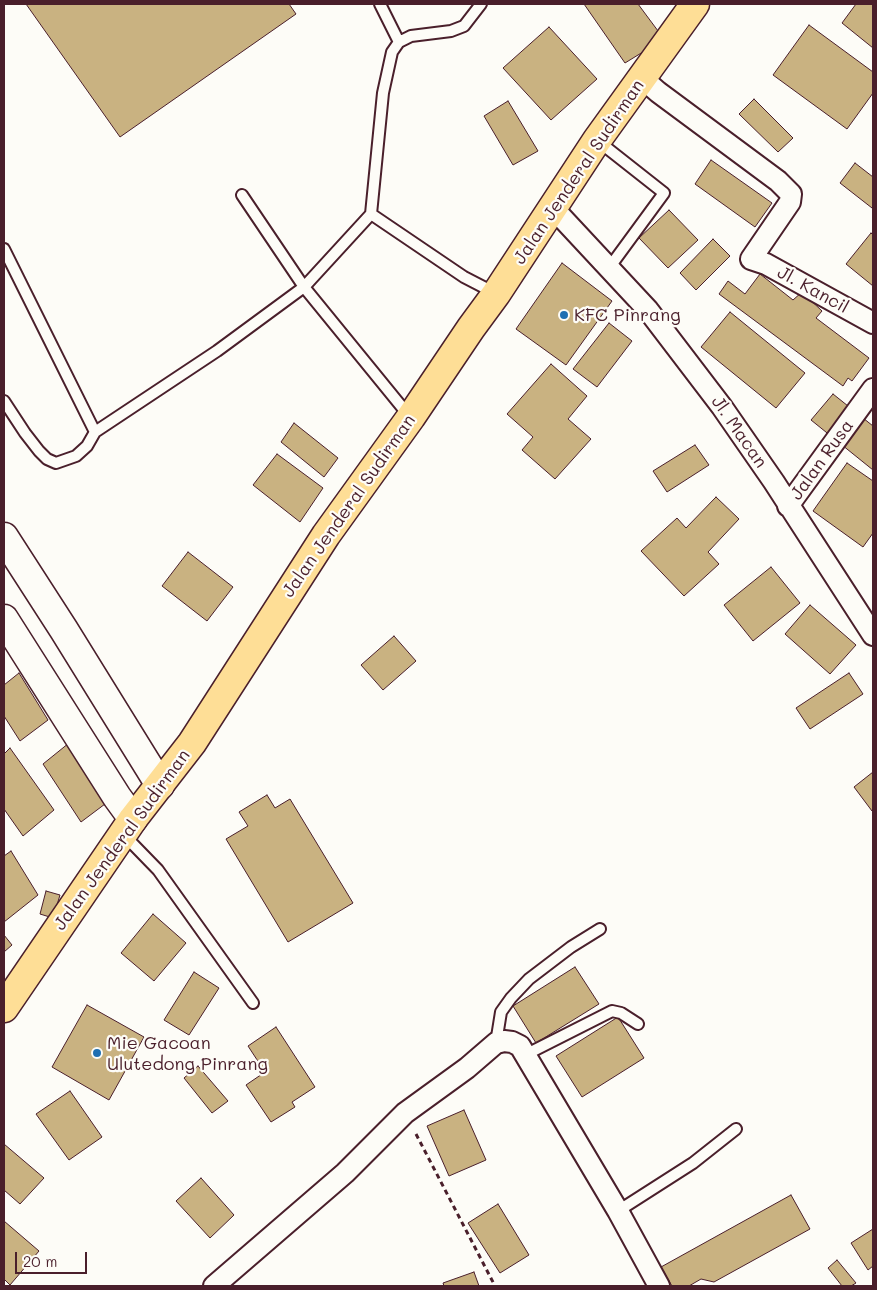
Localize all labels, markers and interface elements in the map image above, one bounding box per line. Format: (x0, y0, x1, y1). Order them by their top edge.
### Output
street label: Jalan Jenderal Sudirman (509, 76, 649, 268)
street label: Jl. Kancil (774, 262, 852, 318)
place label: KFC Pinrang (574, 304, 681, 326)
marker: KFC Pinrang (558, 309, 570, 321)
street label: Jl. Macan (706, 392, 772, 472)
street label: Jalan Jenderal Sudirman (278, 410, 420, 602)
street label: Jalan Rusa (786, 416, 858, 504)
street label: Jalan Jenderal Sudirman (49, 745, 195, 935)
place label: Mie Gacoan Ulutedong Pinrang (107, 1032, 268, 1074)
marker: Mie Gacoan Ulutedong Pinrang (91, 1047, 103, 1059)
scale bar (18, 1242, 90, 1274)
text: 20 m (23, 1251, 57, 1271)

